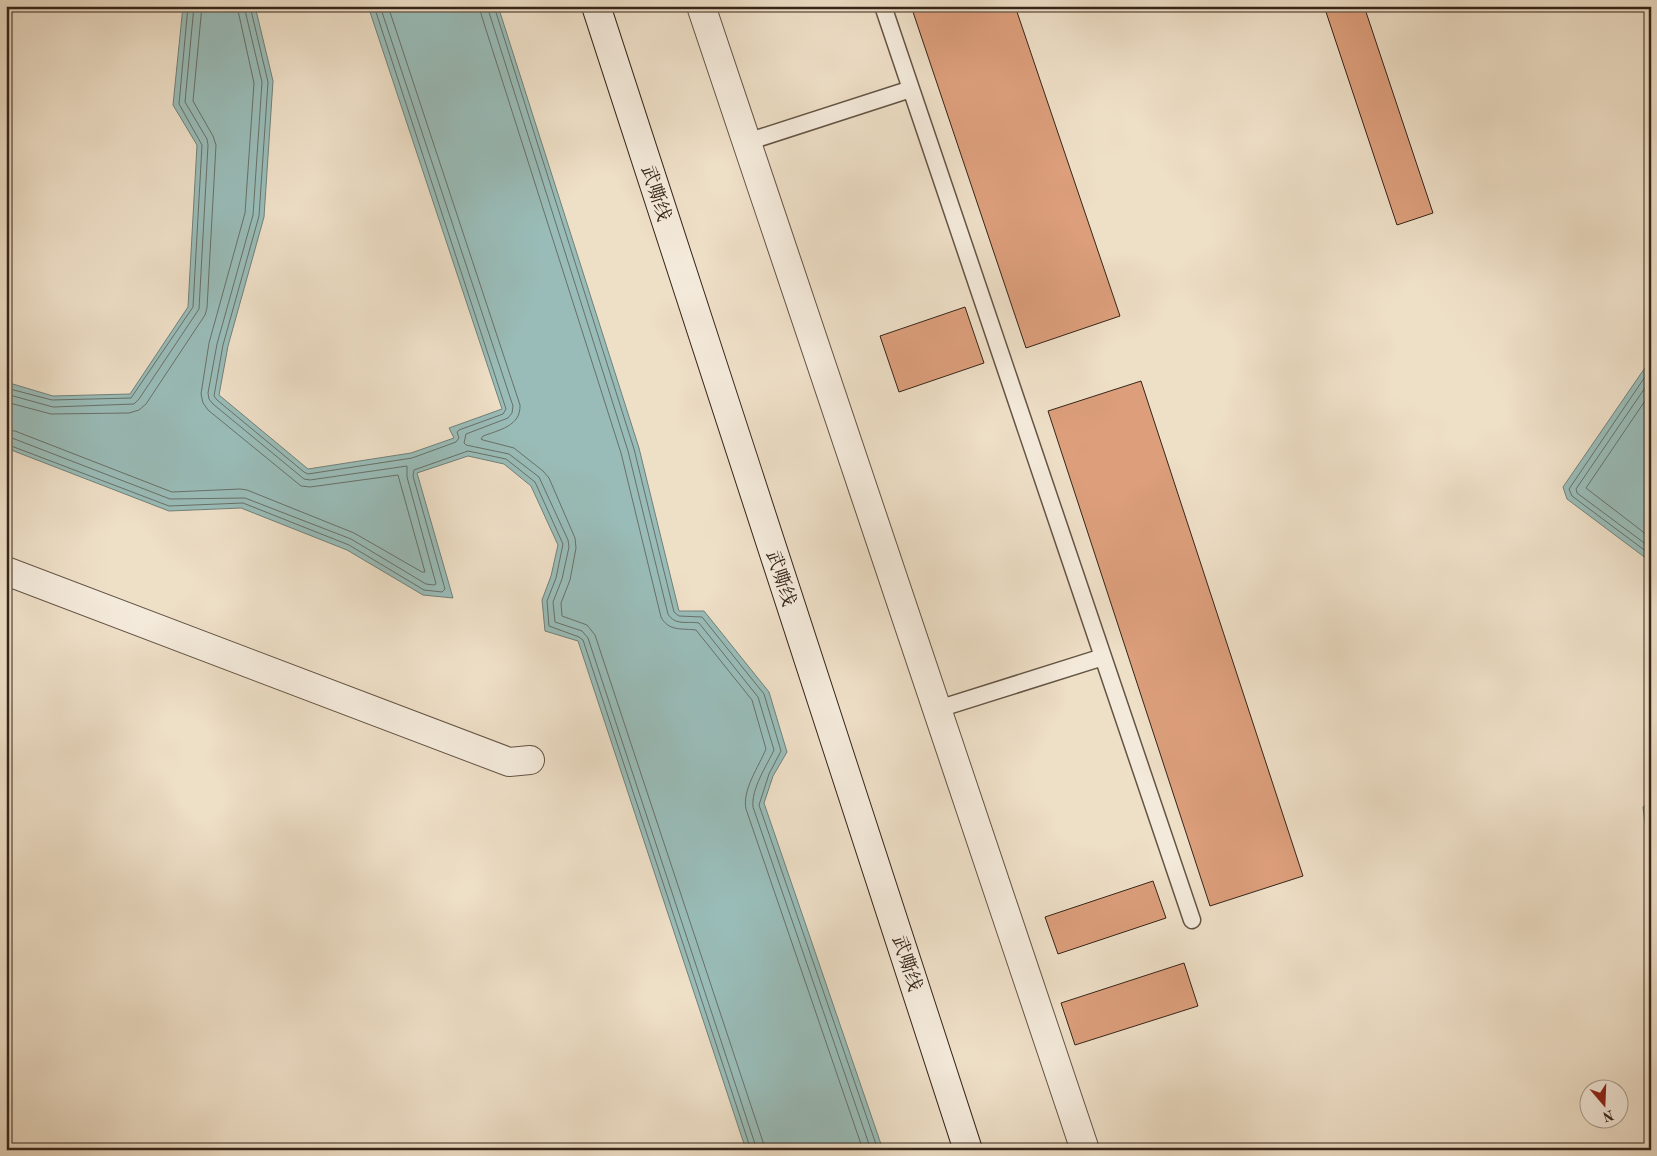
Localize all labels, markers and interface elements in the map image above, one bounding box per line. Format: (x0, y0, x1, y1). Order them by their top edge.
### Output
street label: 武嘶线 (637, 163, 674, 224)
street label: 武嘶线 (762, 548, 799, 609)
street label: 武嘶线 (888, 933, 925, 994)
north arrow (1580, 1078, 1630, 1128)
text: N (1600, 1107, 1615, 1124)

